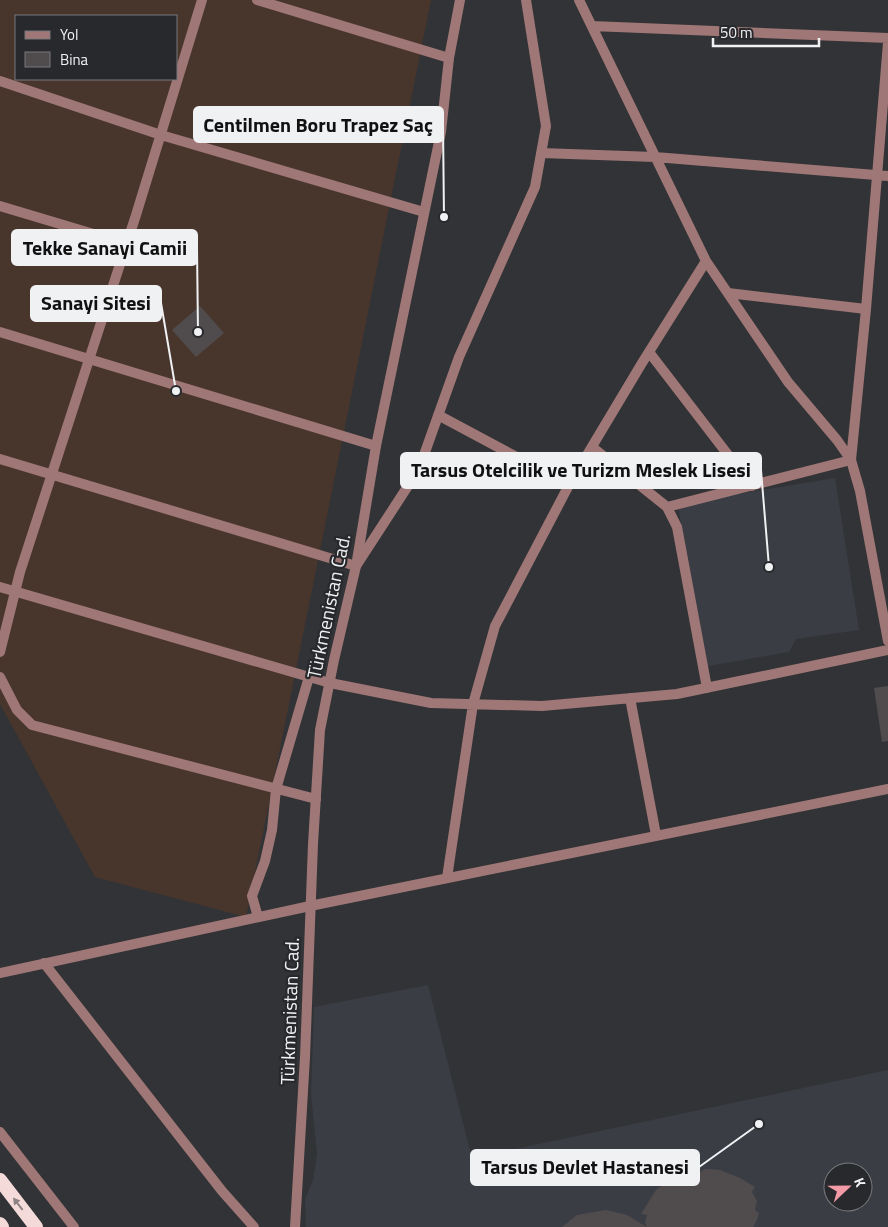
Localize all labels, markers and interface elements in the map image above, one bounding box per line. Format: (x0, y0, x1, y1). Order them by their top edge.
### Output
legend (15, 15, 178, 80)
scale bar (713, 15, 819, 47)
text: 50 m (720, 21, 753, 44)
text: Yol (60, 23, 78, 46)
text: Bina (60, 48, 89, 71)
callout: Centilmen Boru Trapez Saç (194, 107, 443, 142)
text: Centilmen Boru Trapez Saç (203, 109, 433, 140)
callout: Tekke Sanayi Camii (12, 230, 197, 265)
text: Tekke Sanayi Camii (23, 232, 187, 263)
callout: Sanayi Sitesi (31, 286, 161, 321)
text: Sanayi Sitesi (41, 287, 151, 318)
callout: Tarsus Otelcilik ve Turizm Meslek Lisesi (401, 453, 761, 488)
text: Tarsus Otelcilik ve Turizm Meslek Lisesi (411, 454, 751, 485)
street label: Türkmenistan Cad. (298, 531, 358, 681)
street label: Türkmenistan Cad. (272, 937, 306, 1085)
callout: Tarsus Devlet Hastanesi (471, 1150, 699, 1185)
text: Tarsus Devlet Hastanesi (481, 1151, 689, 1182)
north arrow (823, 1162, 873, 1212)
text: K (849, 1174, 872, 1190)
one-way arrow (13, 1198, 24, 1211)

